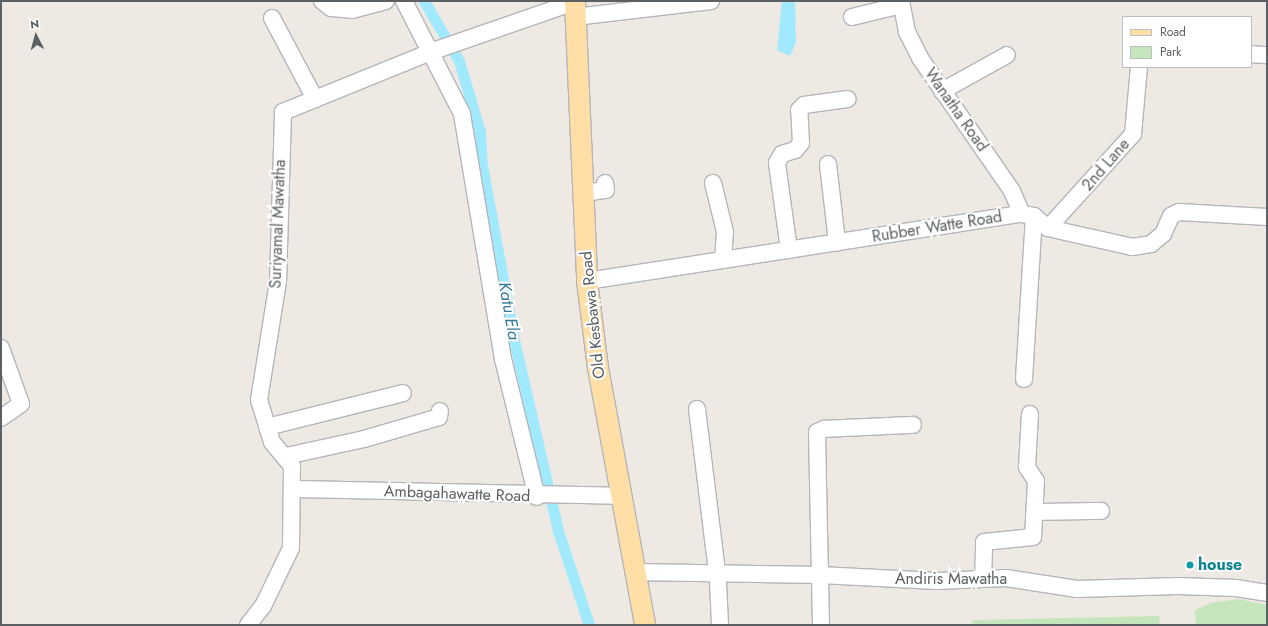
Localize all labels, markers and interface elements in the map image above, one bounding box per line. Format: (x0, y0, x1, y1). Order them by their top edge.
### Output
north arrow (16, 16, 56, 56)
text: N (30, 16, 40, 32)
legend (1122, 16, 1252, 68)
text: Road (1160, 23, 1186, 41)
text: Park (1160, 43, 1181, 61)
street label: Wanatha Road (920, 65, 992, 155)
street label: 2nd Lane (1078, 135, 1134, 195)
street label: Suriyamal Mawatha (266, 159, 290, 289)
street label: Rubber Watte Road (871, 207, 1003, 247)
street label: Old Kesbawa Road (577, 250, 609, 380)
water label: Katu Ela (494, 280, 524, 342)
street label: Ambagahawatte Road (383, 482, 531, 506)
place label: house (1198, 555, 1242, 575)
marker: house (1185, 560, 1195, 570)
street label: Andiris Mawatha (895, 569, 1007, 589)

